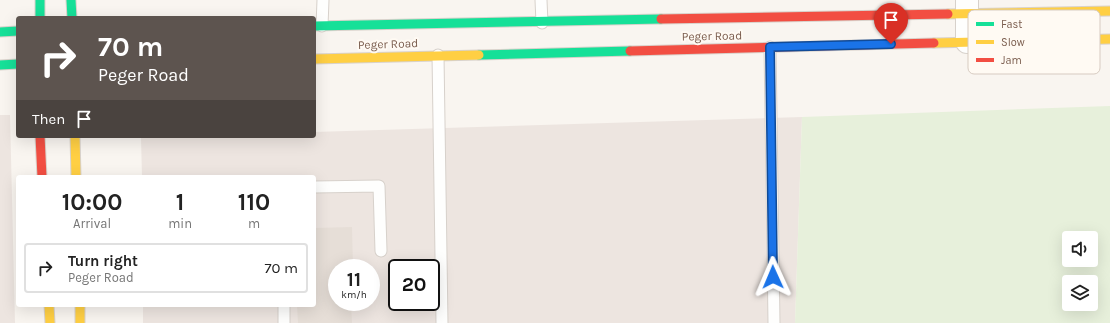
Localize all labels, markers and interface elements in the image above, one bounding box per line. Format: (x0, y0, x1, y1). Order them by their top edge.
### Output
pin (874, 3, 908, 44)
icon: arrive (880, 9, 902, 31)
legend (968, 10, 1100, 74)
text: Fast (1001, 18, 1022, 31)
street label: Peger Road (682, 28, 742, 44)
text: 70 m (98, 30, 163, 63)
icon: right (32, 32, 84, 84)
street label: Peger Road (357, 36, 419, 52)
text: Slow (1001, 36, 1025, 49)
text: Jam (1001, 54, 1022, 67)
text: Peger Road (98, 64, 189, 86)
icon: arrive (73, 108, 95, 130)
text: Then (32, 110, 65, 128)
text: 10:00 (62, 188, 122, 216)
text: 1 (176, 188, 184, 216)
text: 110 (238, 188, 270, 216)
text: Arrival (73, 216, 111, 231)
text: min (168, 216, 192, 231)
text: m (248, 216, 260, 231)
map controls (1062, 231, 1098, 311)
button: sound (1062, 231, 1098, 267)
text: Turn right (68, 252, 138, 270)
position arrow (752, 256, 794, 298)
icon: right (34, 257, 56, 279)
text: 70 m (264, 259, 298, 277)
speed limit sign: 20 (388, 259, 440, 311)
text: 11 (347, 268, 361, 291)
text: Peger Road (68, 270, 134, 285)
button: layers (1062, 275, 1098, 311)
text: km/h (341, 289, 367, 301)

